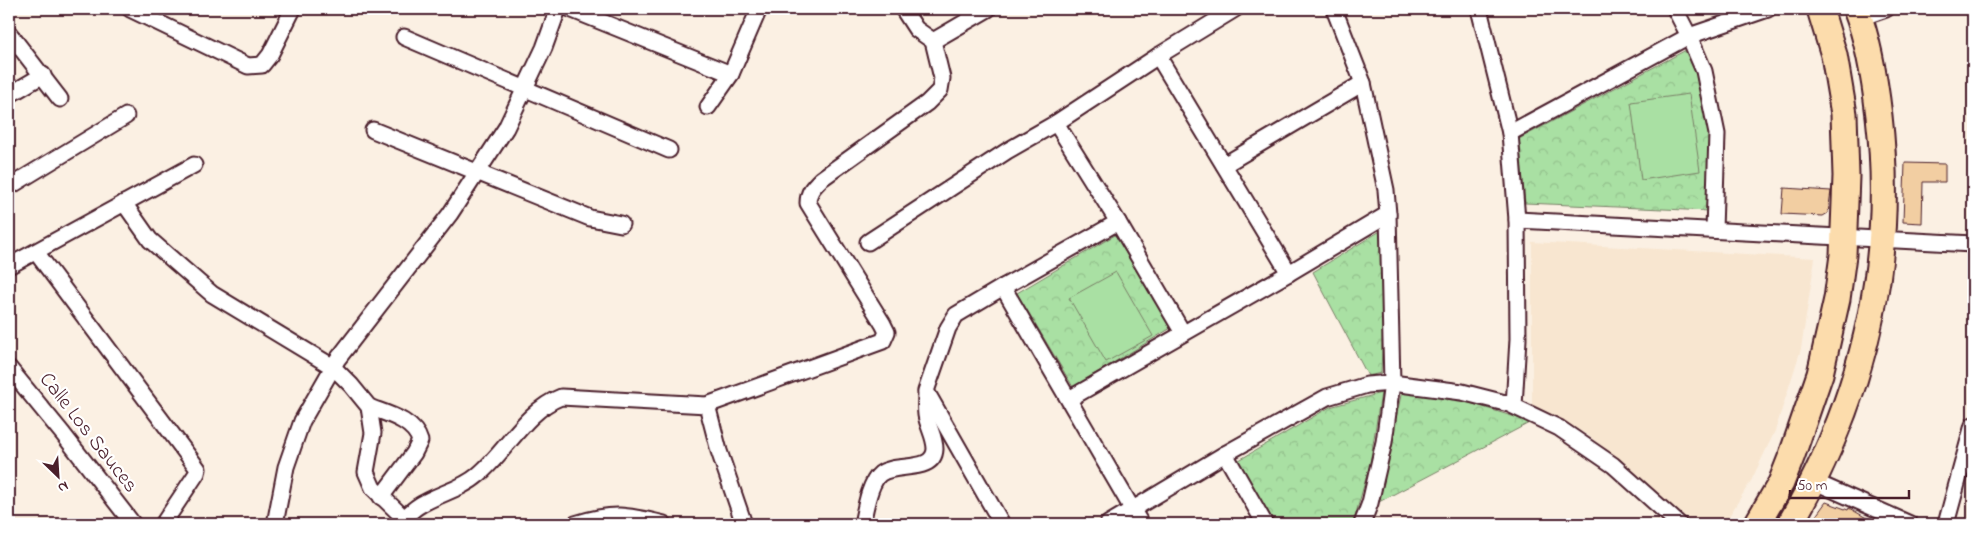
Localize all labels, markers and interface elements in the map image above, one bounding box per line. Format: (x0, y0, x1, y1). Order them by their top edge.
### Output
street label: Calle Los Sauces (31, 366, 145, 500)
north arrow (32, 450, 82, 500)
scale bar (1790, 468, 1908, 500)
text: N (54, 475, 72, 498)
text: 50 m (1797, 475, 1828, 497)

